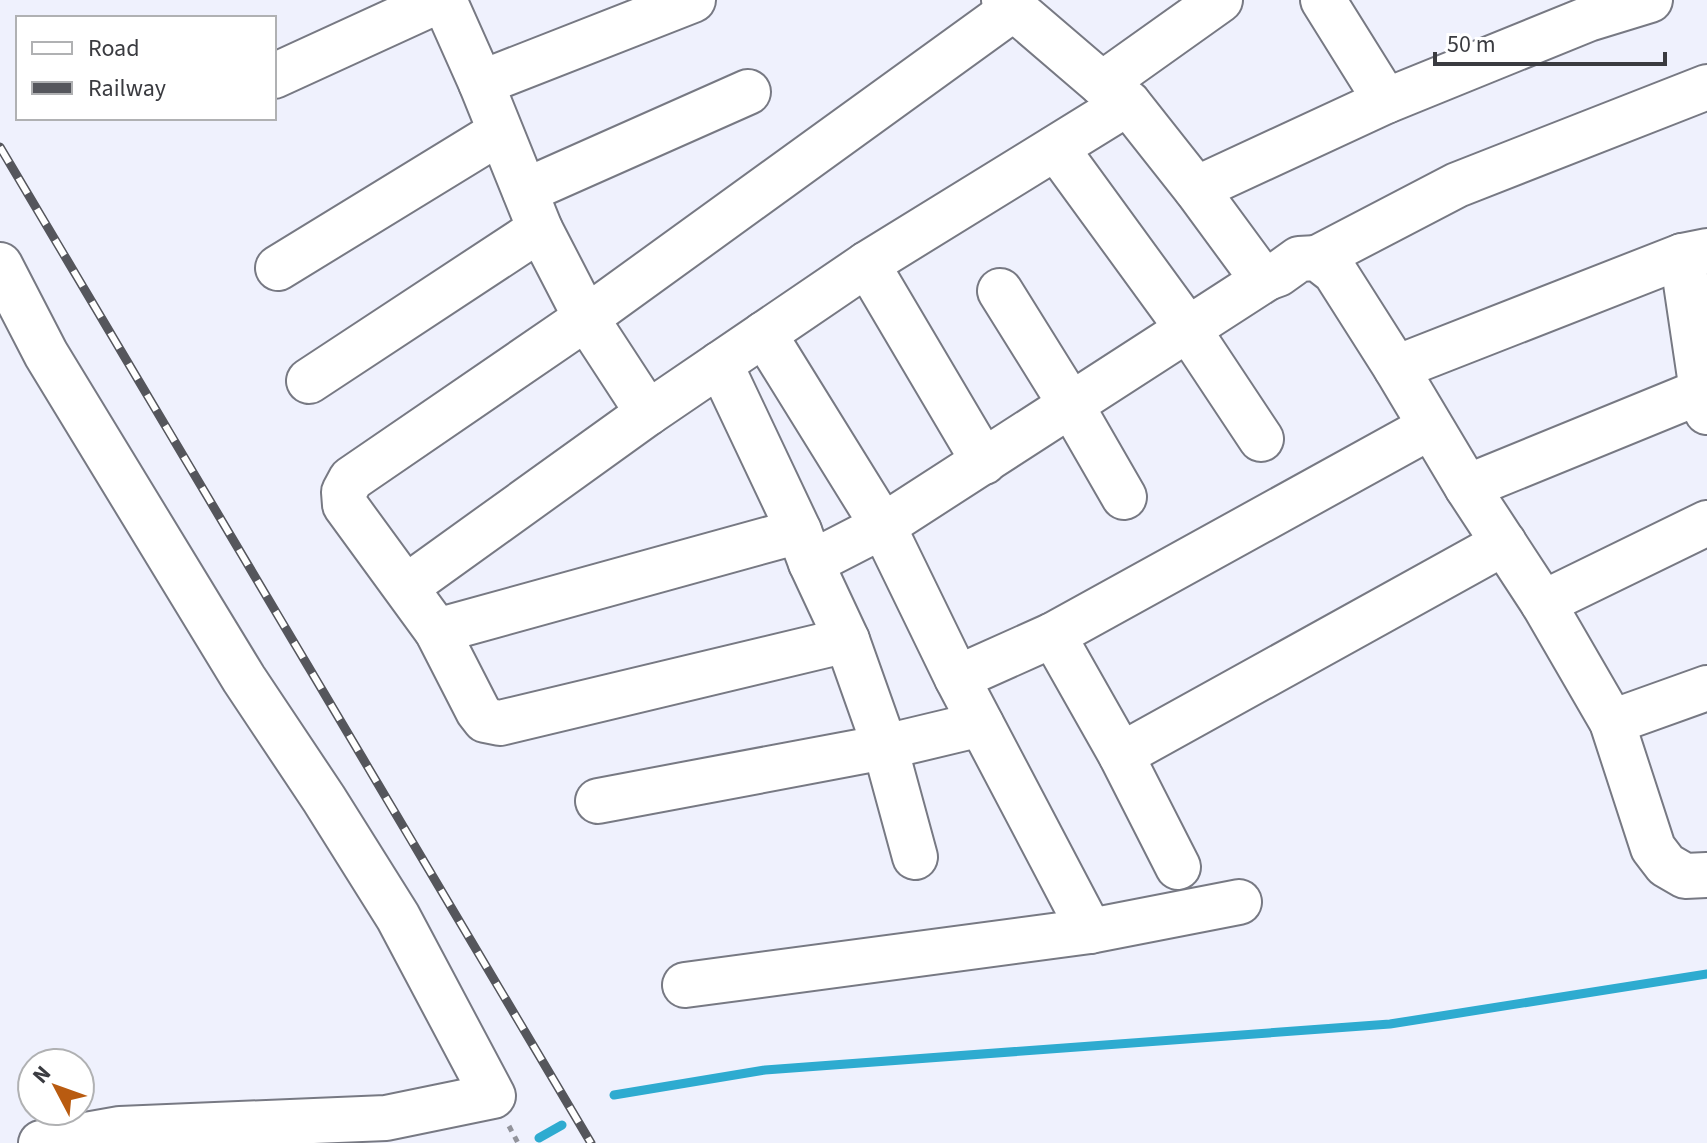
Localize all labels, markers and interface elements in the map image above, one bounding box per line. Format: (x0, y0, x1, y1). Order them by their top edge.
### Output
legend (16, 16, 276, 120)
scale bar (1435, 16, 1665, 66)
text: 50 m (1447, 27, 1496, 62)
text: Road (88, 31, 140, 66)
text: Railway (88, 71, 166, 106)
north arrow (16, 1047, 96, 1127)
text: N (25, 1059, 59, 1091)

